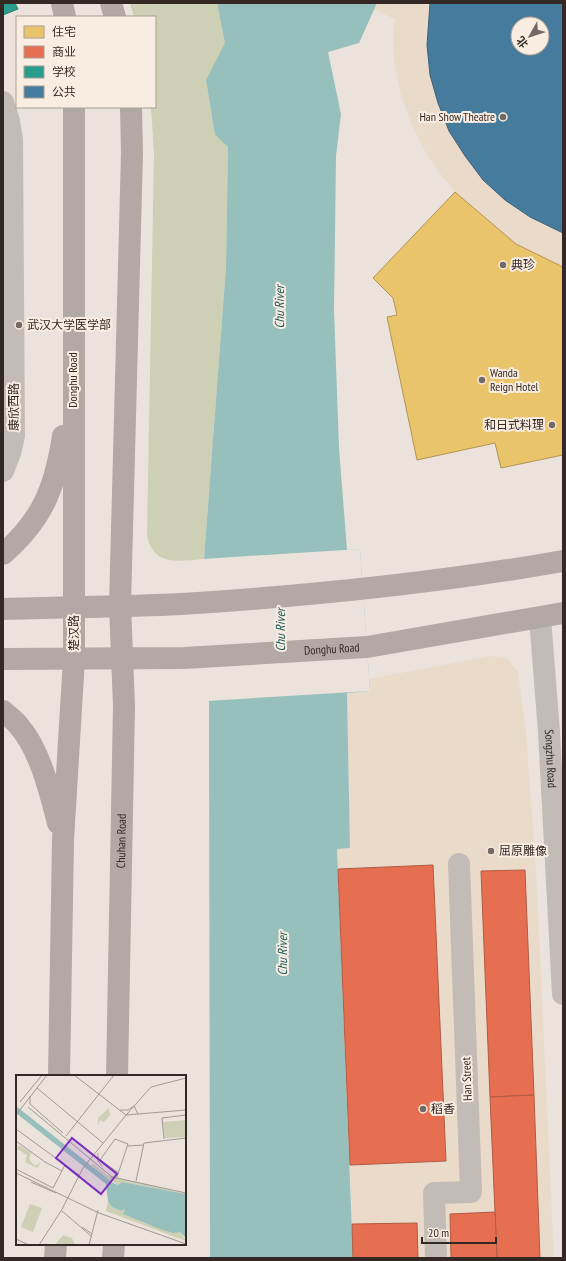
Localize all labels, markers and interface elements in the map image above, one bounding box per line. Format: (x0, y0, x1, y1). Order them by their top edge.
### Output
legend (16, 16, 156, 108)
north arrow (510, 16, 550, 56)
text: 住宅 (52, 24, 76, 39)
text: 北 (513, 34, 531, 51)
text: 商业 (52, 44, 76, 59)
text: 学校 (52, 64, 76, 79)
text: 公共 (52, 84, 76, 99)
place label: Han Show Theatre (419, 109, 495, 124)
marker: Han Show Theatre (498, 112, 508, 122)
place label: 典珍 (511, 257, 535, 272)
marker: 典珍 (498, 260, 508, 270)
water label: Chu River (271, 283, 288, 329)
place label: 武汉大学医学部 (27, 317, 111, 332)
marker: 武汉大学医学部 (14, 320, 24, 330)
street label: Donghu Road (65, 352, 80, 408)
place label: Wanda Reign Hotel (490, 365, 539, 394)
marker: Wanda Reign Hotel (477, 375, 487, 385)
street label: 康欣西路 (6, 383, 21, 431)
place label: 和日式料理 (484, 417, 544, 432)
marker: 和日式料理 (547, 420, 557, 430)
water label: Chu River (272, 606, 289, 652)
street label: 楚汉路 (66, 615, 81, 651)
street label: Donghu Road (304, 639, 360, 658)
street label: Songzhu Road (542, 729, 560, 788)
street label: Chuhan Road (113, 814, 129, 868)
place label: 屈原雕像 (499, 843, 547, 858)
marker: 屈原雕像 (486, 846, 496, 856)
water label: Chu River (274, 930, 291, 976)
street label: Han Street (458, 1056, 475, 1101)
inset map (16, 1075, 186, 1245)
place label: 稻香 (431, 1101, 455, 1116)
marker: 稻香 (418, 1104, 428, 1114)
scale bar (422, 1219, 496, 1245)
text: 20 m (428, 1225, 449, 1240)

